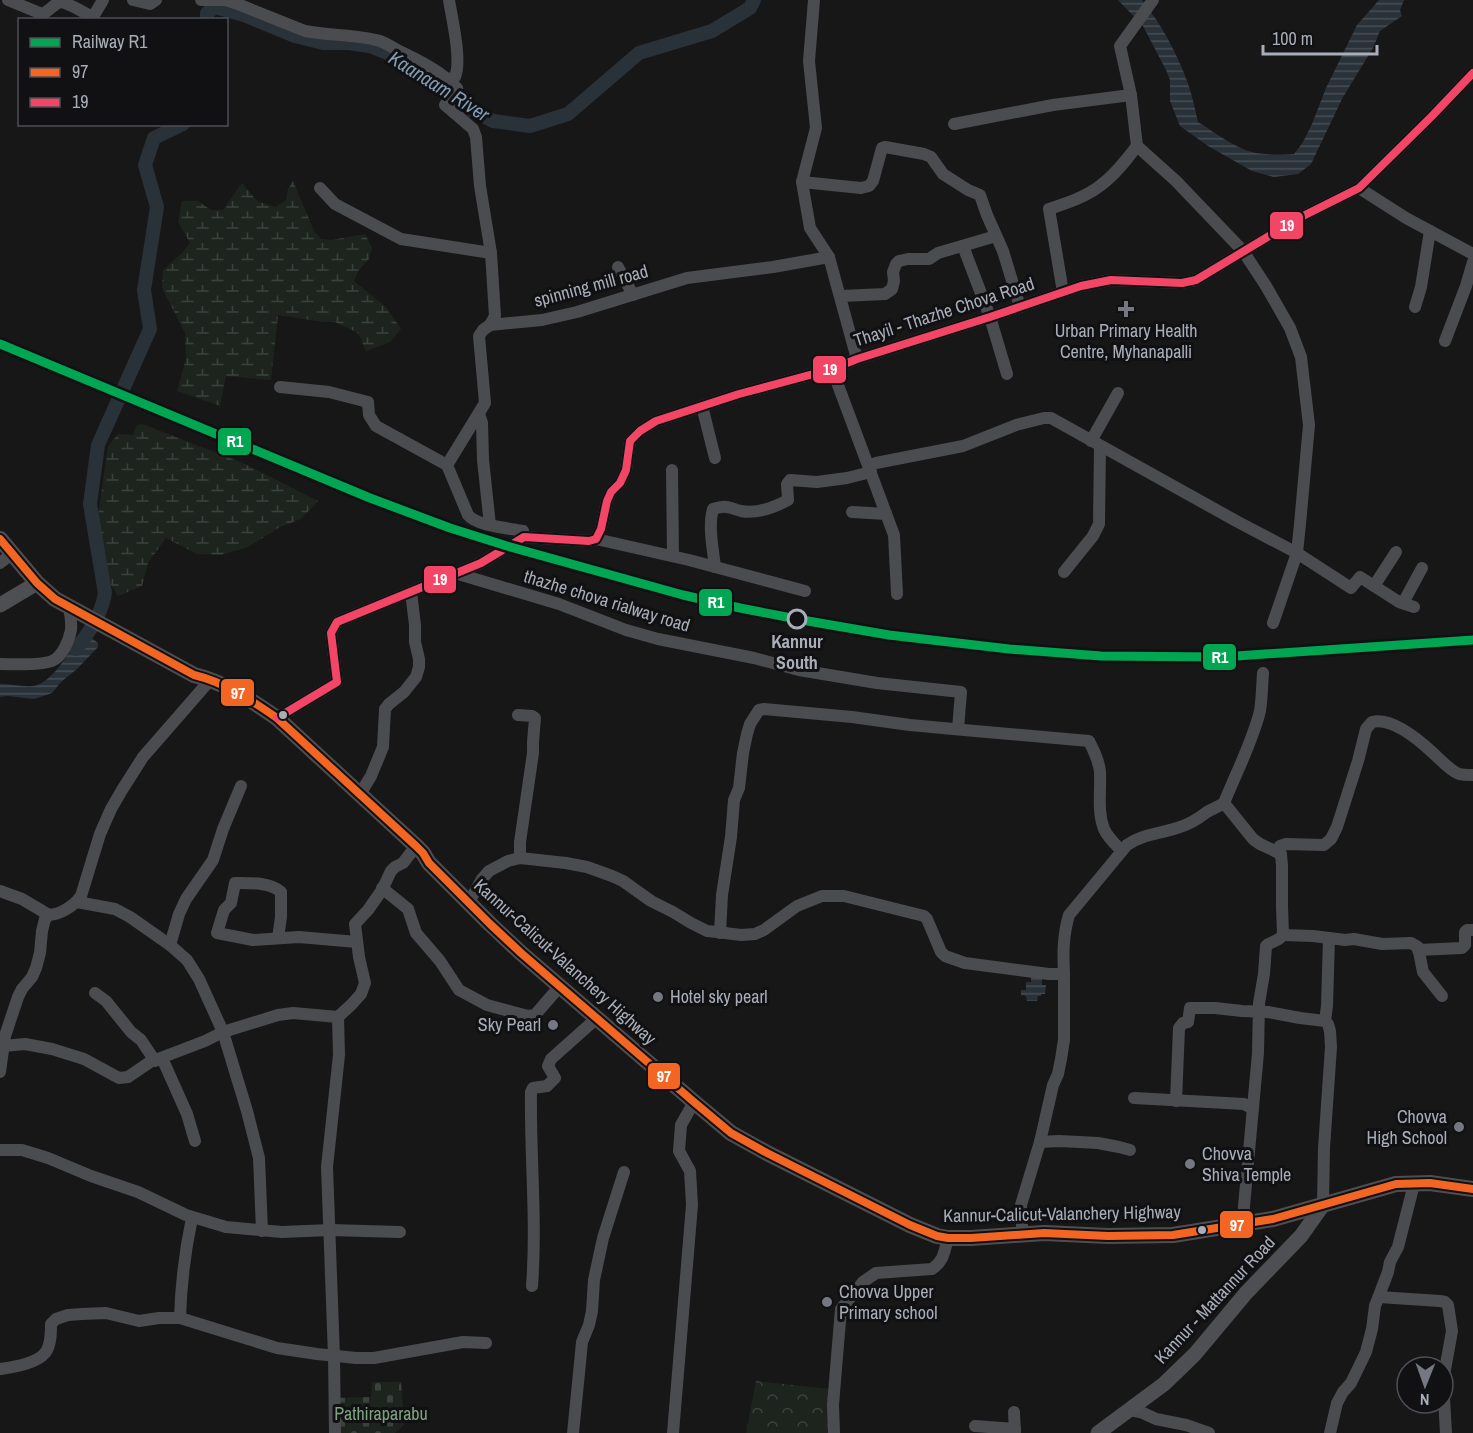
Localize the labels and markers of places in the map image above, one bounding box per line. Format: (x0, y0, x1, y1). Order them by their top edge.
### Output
marker: Urban Primary Health Centre, Myhanapalli (1117, 300, 1135, 318)
place label: Urban Primary Health Centre, Myhanapalli (1055, 318, 1197, 364)
marker: Kannur South (787, 609, 807, 629)
place label: Kannur South (771, 629, 823, 675)
unlabelled marker (277, 709, 289, 721)
place label: Hotel sky pearl (670, 984, 768, 1009)
marker: Hotel sky pearl (651, 990, 665, 1004)
place label: Sky Pearl (478, 1012, 541, 1037)
marker: Sky Pearl (546, 1018, 560, 1032)
place label: Chovva High School (1367, 1104, 1447, 1150)
marker: Chovva High School (1452, 1120, 1466, 1134)
place label: Chovva Shiva Temple (1202, 1141, 1291, 1187)
marker: Chovva Shiva Temple (1183, 1157, 1197, 1171)
unlabelled marker (1196, 1224, 1208, 1236)
place label: Chovva Upper Primary school (839, 1279, 937, 1325)
marker: Chovva Upper Primary school (820, 1295, 834, 1309)

